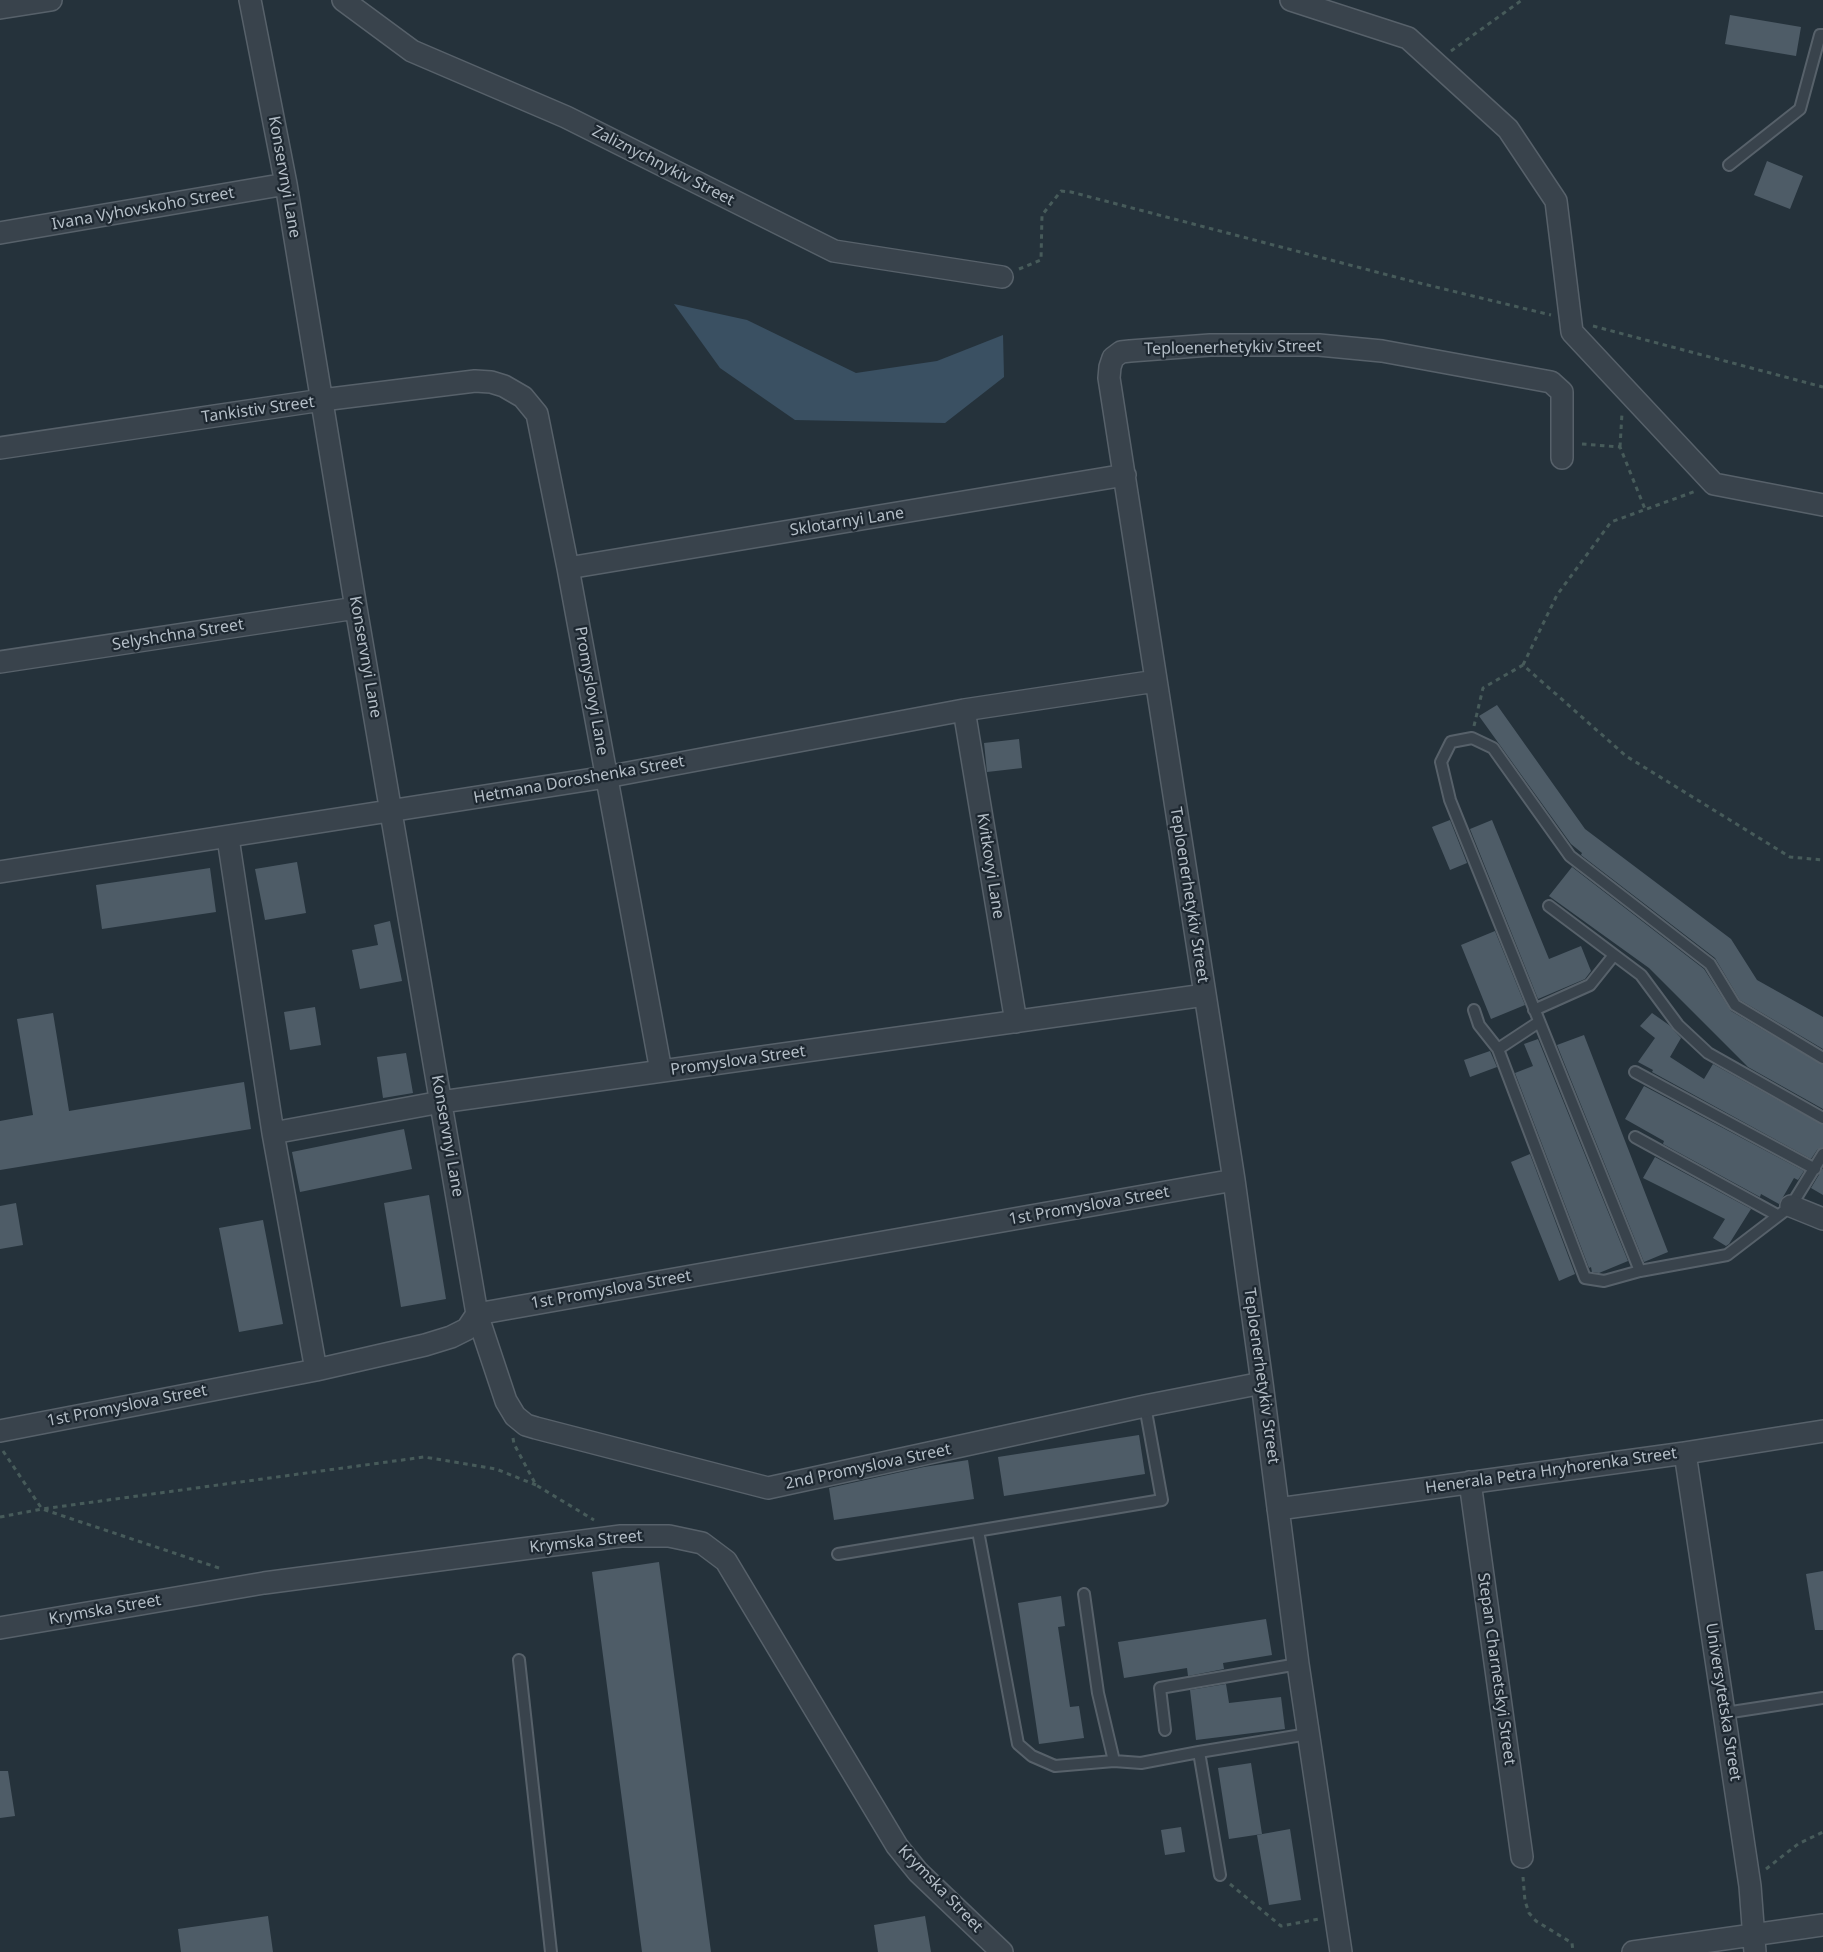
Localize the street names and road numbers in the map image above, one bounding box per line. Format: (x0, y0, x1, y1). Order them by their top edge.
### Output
street label: Konservnyi Lane (264, 115, 304, 239)
street label: Zaliznychnykiv Street (589, 122, 737, 210)
street label: Ivana Vyhovskoho Street (50, 183, 236, 235)
street label: Teploenerhetykiv Street (1144, 337, 1322, 359)
street label: Tankistiv Street (200, 393, 316, 427)
street label: Sklotarnyi Lane (789, 504, 905, 540)
street label: Konservnyi Lane (345, 595, 385, 719)
street label: Selyshchna Street (111, 615, 245, 655)
street label: Promyslovyi Lane (570, 625, 612, 757)
street label: Hetmana Doroshenka Street (472, 752, 686, 808)
street label: Teploenerhetykiv Street (1166, 806, 1212, 984)
street label: Kvitkovyi Lane (972, 812, 1008, 920)
street label: Promyslova Street (669, 1042, 807, 1080)
street label: Konservnyi Lane (427, 1074, 467, 1198)
street label: 1st Promyslova Street (1007, 1182, 1171, 1230)
street label: 1st Promyslova Street (529, 1266, 693, 1314)
street label: Teploenerhetykiv Street (1239, 1287, 1283, 1465)
street label: 1st Promyslova Street (45, 1381, 209, 1431)
street label: 2nd Promyslova Street (783, 1440, 953, 1494)
street label: Henerala Petra Hryhorenka Street (1424, 1444, 1678, 1498)
street label: Krymska Street (528, 1527, 644, 1557)
street label: Stepan Charnetskyi Street (1473, 1572, 1519, 1766)
street label: Krymska Street (47, 1591, 163, 1629)
street label: Universytetska Street (1701, 1622, 1745, 1782)
street label: Krymska Street (894, 1841, 986, 1937)

